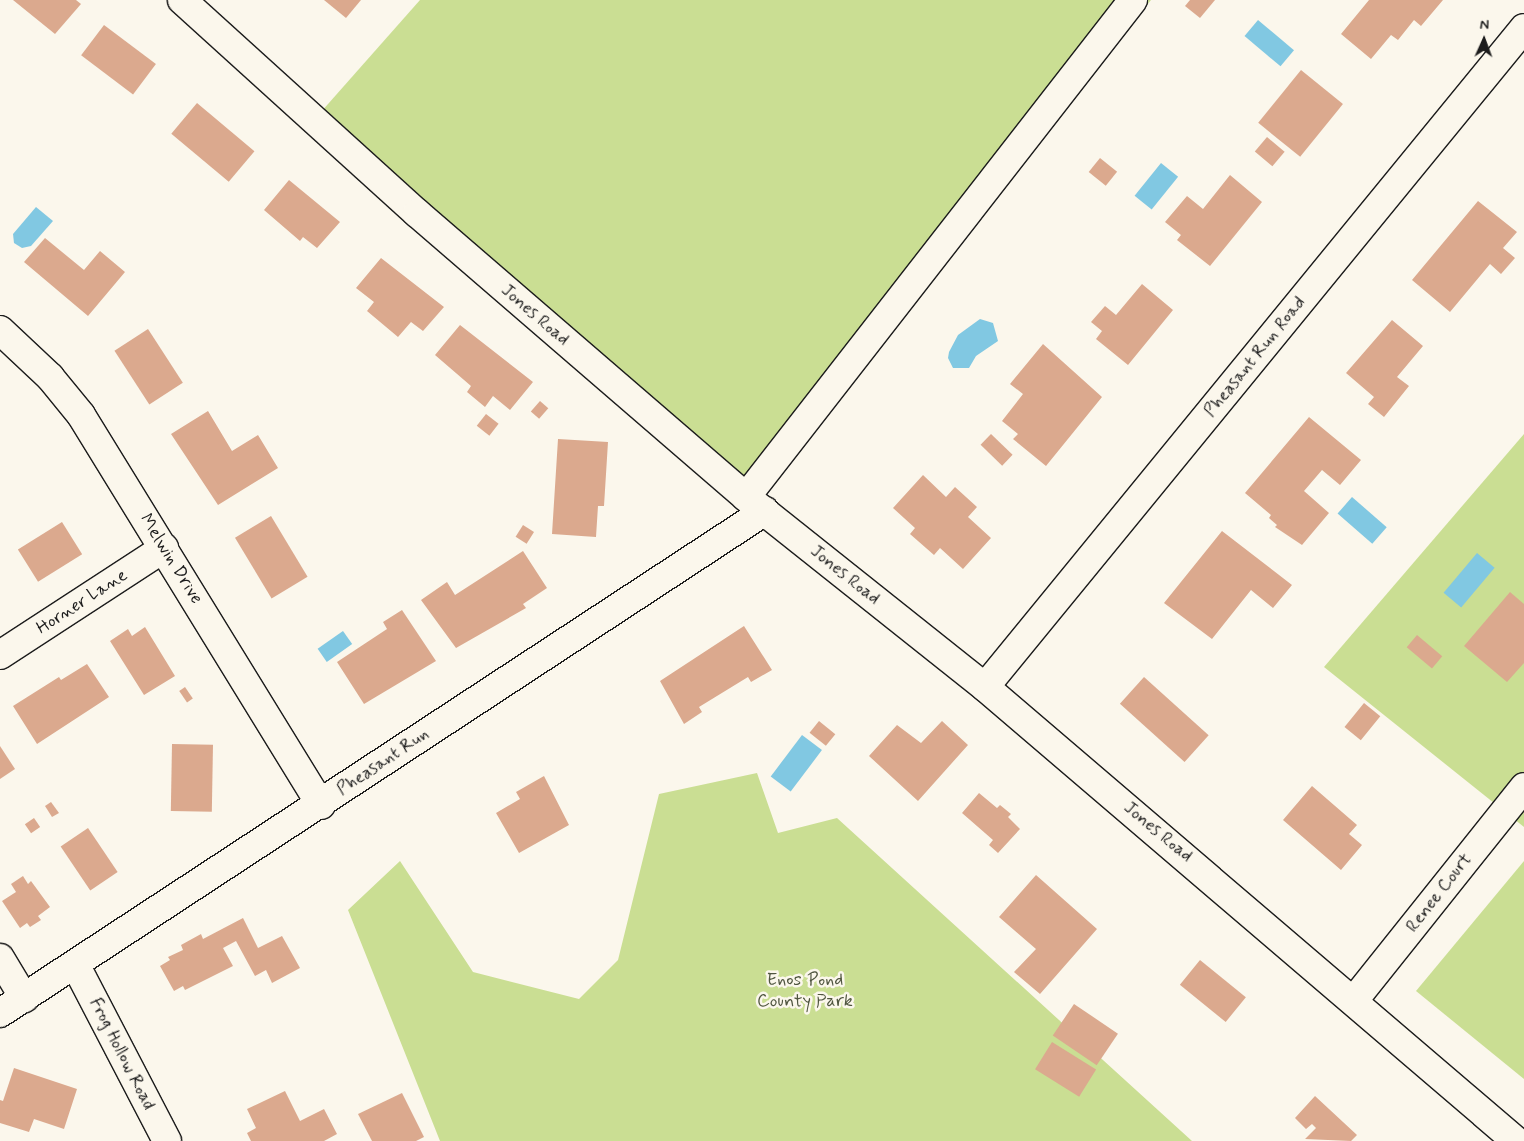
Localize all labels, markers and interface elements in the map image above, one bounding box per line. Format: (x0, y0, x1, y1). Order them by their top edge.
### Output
north arrow (1459, 15, 1509, 65)
text: N (1480, 16, 1489, 34)
street label: Jones Road (496, 279, 574, 351)
street label: Pheasant Run Road (1201, 293, 1309, 421)
street label: Melwin Drive (135, 510, 207, 608)
street label: Jones Road (806, 540, 884, 610)
street label: Horner Lane (34, 566, 130, 638)
street label: Pheasant Run (333, 724, 433, 800)
street label: Jones Road (1119, 797, 1197, 867)
street label: Renee Court (1401, 849, 1477, 937)
park label: Enos Pond County Park (758, 970, 852, 1012)
street label: Frog Hollow Road (84, 994, 160, 1114)

